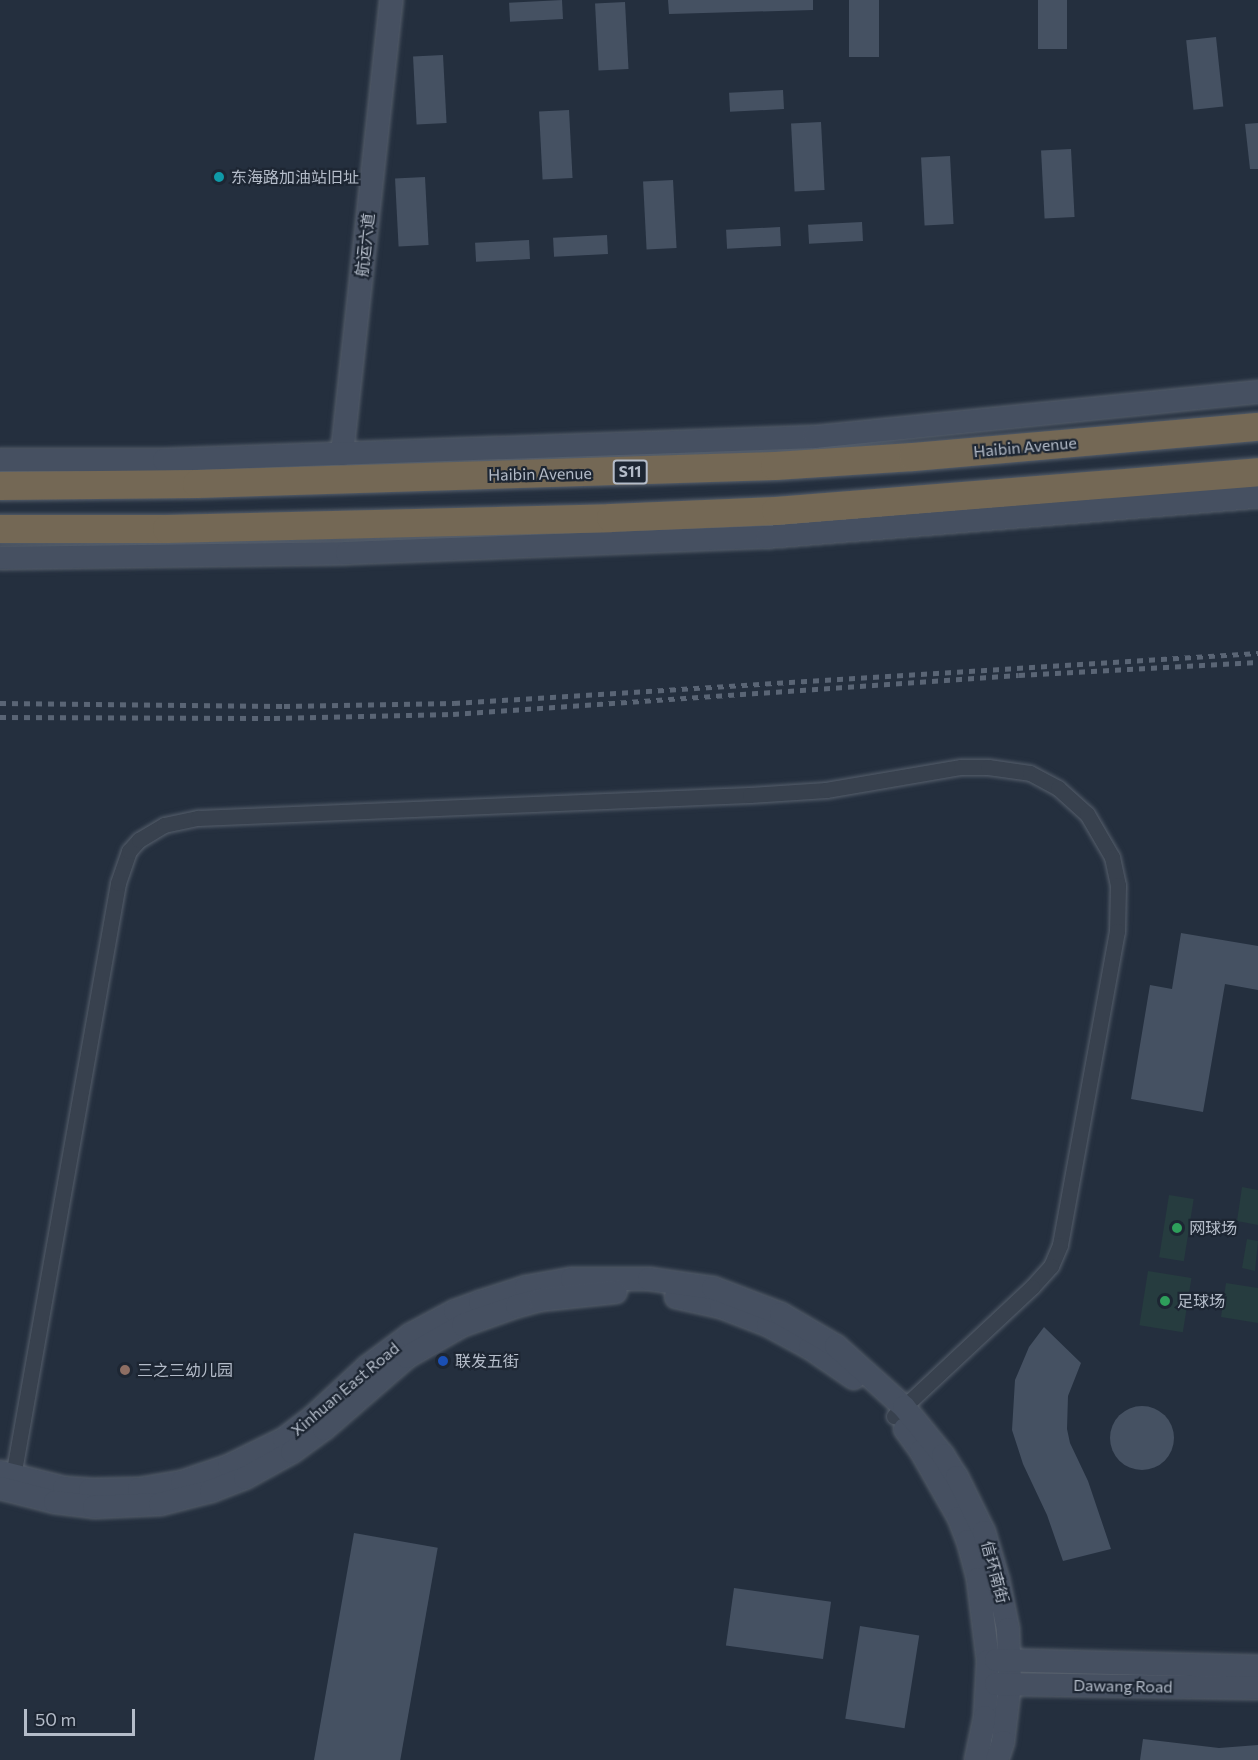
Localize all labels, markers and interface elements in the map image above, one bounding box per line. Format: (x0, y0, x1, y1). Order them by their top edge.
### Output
place label: 东海路加油站旧址 (231, 167, 359, 187)
marker: 东海路加油站旧址 (212, 170, 226, 184)
street label: 航运六道 (352, 212, 378, 278)
street label: Haibin Avenue (973, 433, 1077, 461)
road number: S11 (612, 460, 648, 484)
street label: Haibin Avenue (488, 463, 592, 485)
place label: 网球场 (1189, 1218, 1237, 1238)
marker: 网球场 (1170, 1221, 1184, 1235)
place label: 足球场 (1177, 1291, 1225, 1311)
marker: 足球场 (1158, 1294, 1172, 1308)
street label: Xinhuan East Road (287, 1338, 403, 1440)
place label: 联发五街 (455, 1351, 519, 1371)
marker: 联发五街 (436, 1354, 450, 1368)
place label: 三之三幼儿园 (137, 1360, 233, 1380)
marker: 三之三幼儿园 (118, 1363, 132, 1377)
street label: 信环南街 (977, 1539, 1013, 1605)
street label: Dawang Road (1073, 1676, 1173, 1696)
scale bar (27, 1697, 138, 1735)
text: 50 m (35, 1708, 76, 1730)

